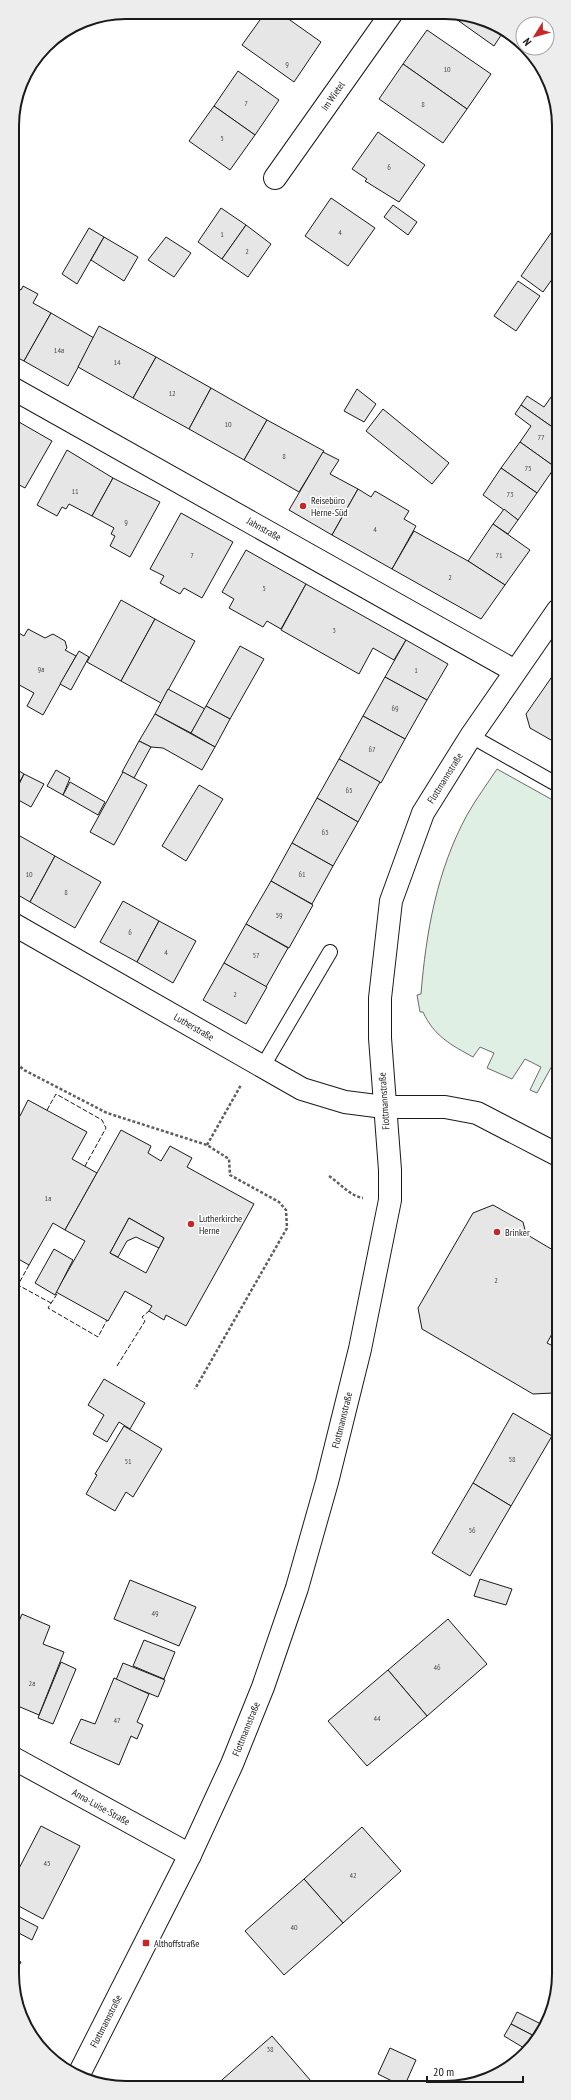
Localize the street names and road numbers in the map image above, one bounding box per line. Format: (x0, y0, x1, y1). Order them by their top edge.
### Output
street label: Im Wietel (318, 78, 348, 113)
street label: Jahnstraße (244, 514, 283, 544)
street label: Flottmannstraße (424, 750, 466, 806)
street label: Lutherstraße (172, 1010, 216, 1044)
street label: Flottmannstraße (376, 1072, 392, 1130)
street label: Flottmannstraße (329, 1391, 355, 1449)
street label: Flottmannstraße (229, 1700, 263, 1758)
street label: Anna-Luise-Straße (70, 1786, 132, 1828)
street label: Flottmannstraße (87, 1992, 125, 2050)

